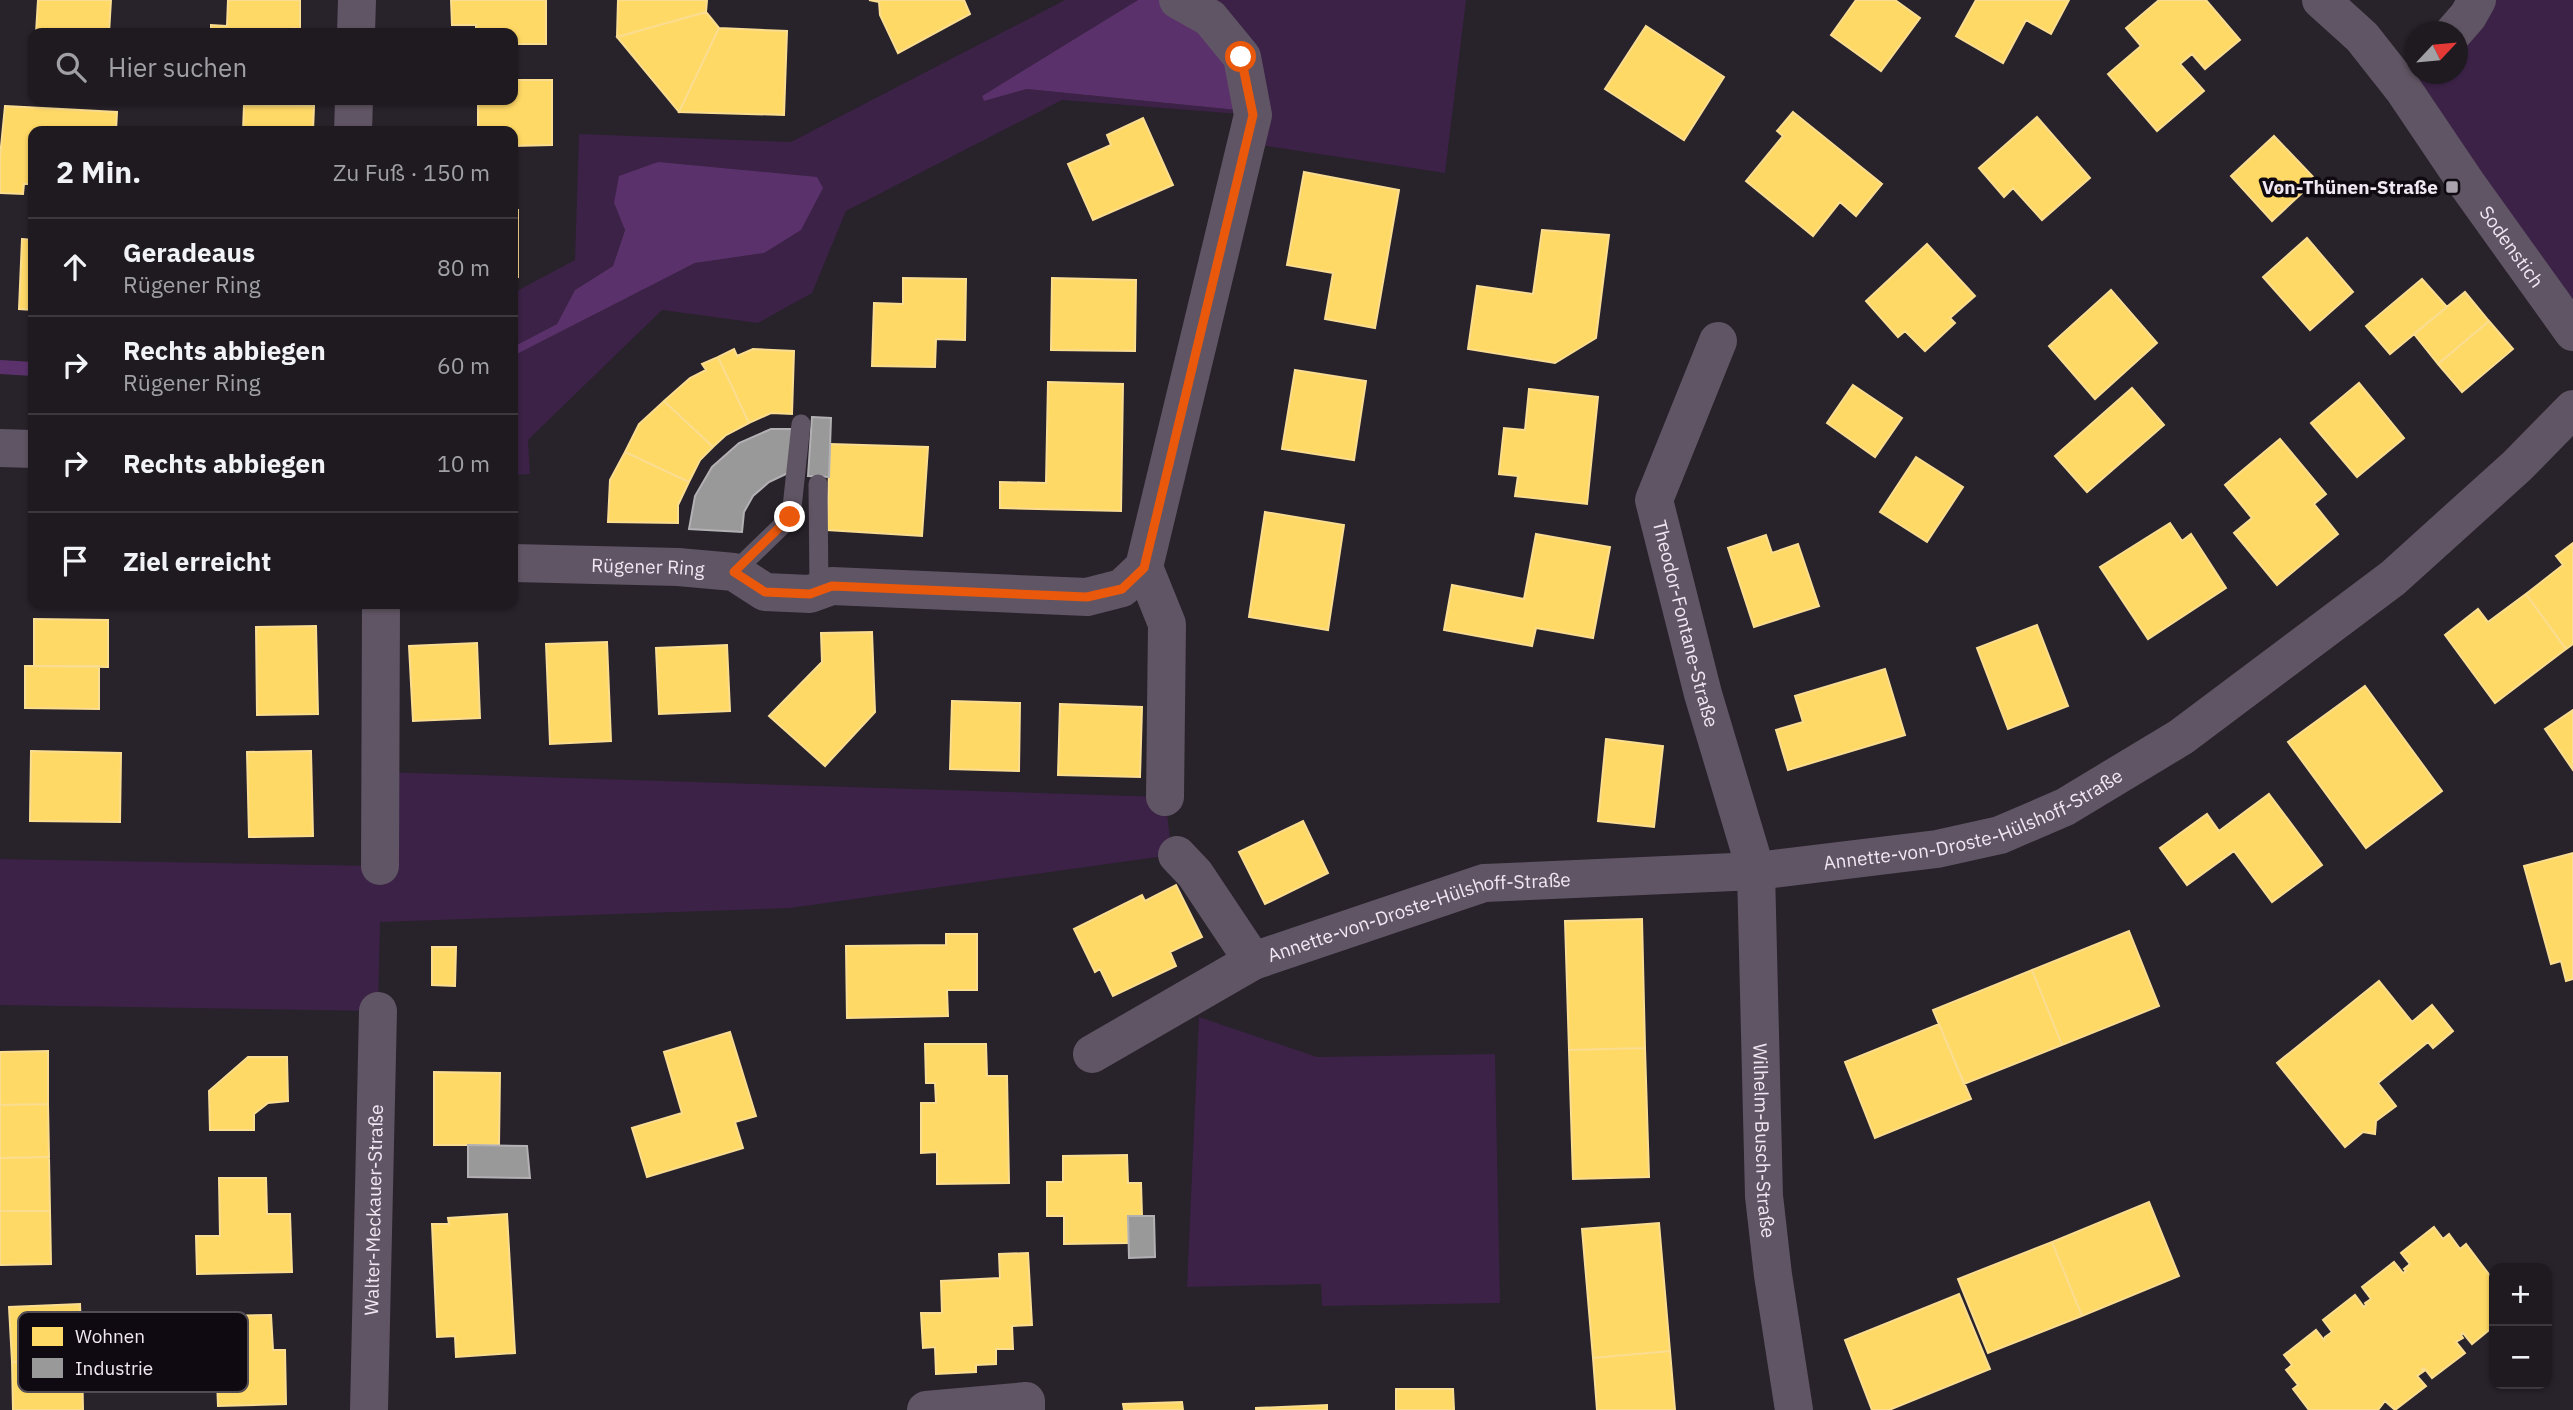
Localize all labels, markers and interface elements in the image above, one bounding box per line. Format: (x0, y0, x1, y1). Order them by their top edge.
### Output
north arrow (2405, 21, 2468, 84)
search box (28, 28, 518, 105)
route start (1225, 41, 1256, 72)
icon: search (52, 48, 90, 86)
text: Hier suchen (108, 50, 247, 84)
text: 2 Min. (56, 152, 141, 191)
text: Zu Fuß · 150 m (333, 157, 490, 187)
place label: Von-Thünen-Straße (2262, 175, 2438, 199)
marker: Von-Thünen-Straße (2444, 179, 2460, 195)
street label: Sodenstich (2474, 201, 2549, 292)
text: Geradeaus (123, 235, 255, 269)
icon: ahead (56, 248, 94, 286)
text: 80 m (437, 252, 490, 282)
text: Rügener Ring (123, 269, 261, 299)
text: Rechts abbiegen (123, 333, 326, 367)
icon: right (56, 346, 94, 384)
text: 60 m (437, 350, 490, 380)
text: Rügener Ring (123, 367, 261, 397)
icon: right (56, 444, 94, 482)
text: Rechts abbiegen (123, 446, 326, 480)
text: 10 m (437, 448, 490, 478)
route end (774, 501, 805, 532)
street label: Theodor-Fontane-Straße (1648, 517, 1724, 730)
icon: arrive (56, 542, 94, 580)
text: Ziel erreicht (123, 544, 271, 578)
street label: Rügener Ring (591, 553, 706, 581)
street label: Annette-von-Droste-Hülshoff-Straße (1822, 763, 2127, 875)
street label: Annette-von-Droste-Hülshoff-Straße (1264, 867, 1571, 967)
street label: Wilhelm-Busch-Straße (1748, 1043, 1781, 1239)
street label: Walter-Meckauer-Straße (359, 1104, 388, 1316)
map controls (2489, 1263, 2552, 1389)
button: + (2489, 1263, 2552, 1326)
legend (18, 1312, 248, 1392)
text: Wohnen (75, 1324, 145, 1348)
button: − (2489, 1326, 2552, 1389)
text: Industrie (75, 1356, 153, 1380)

